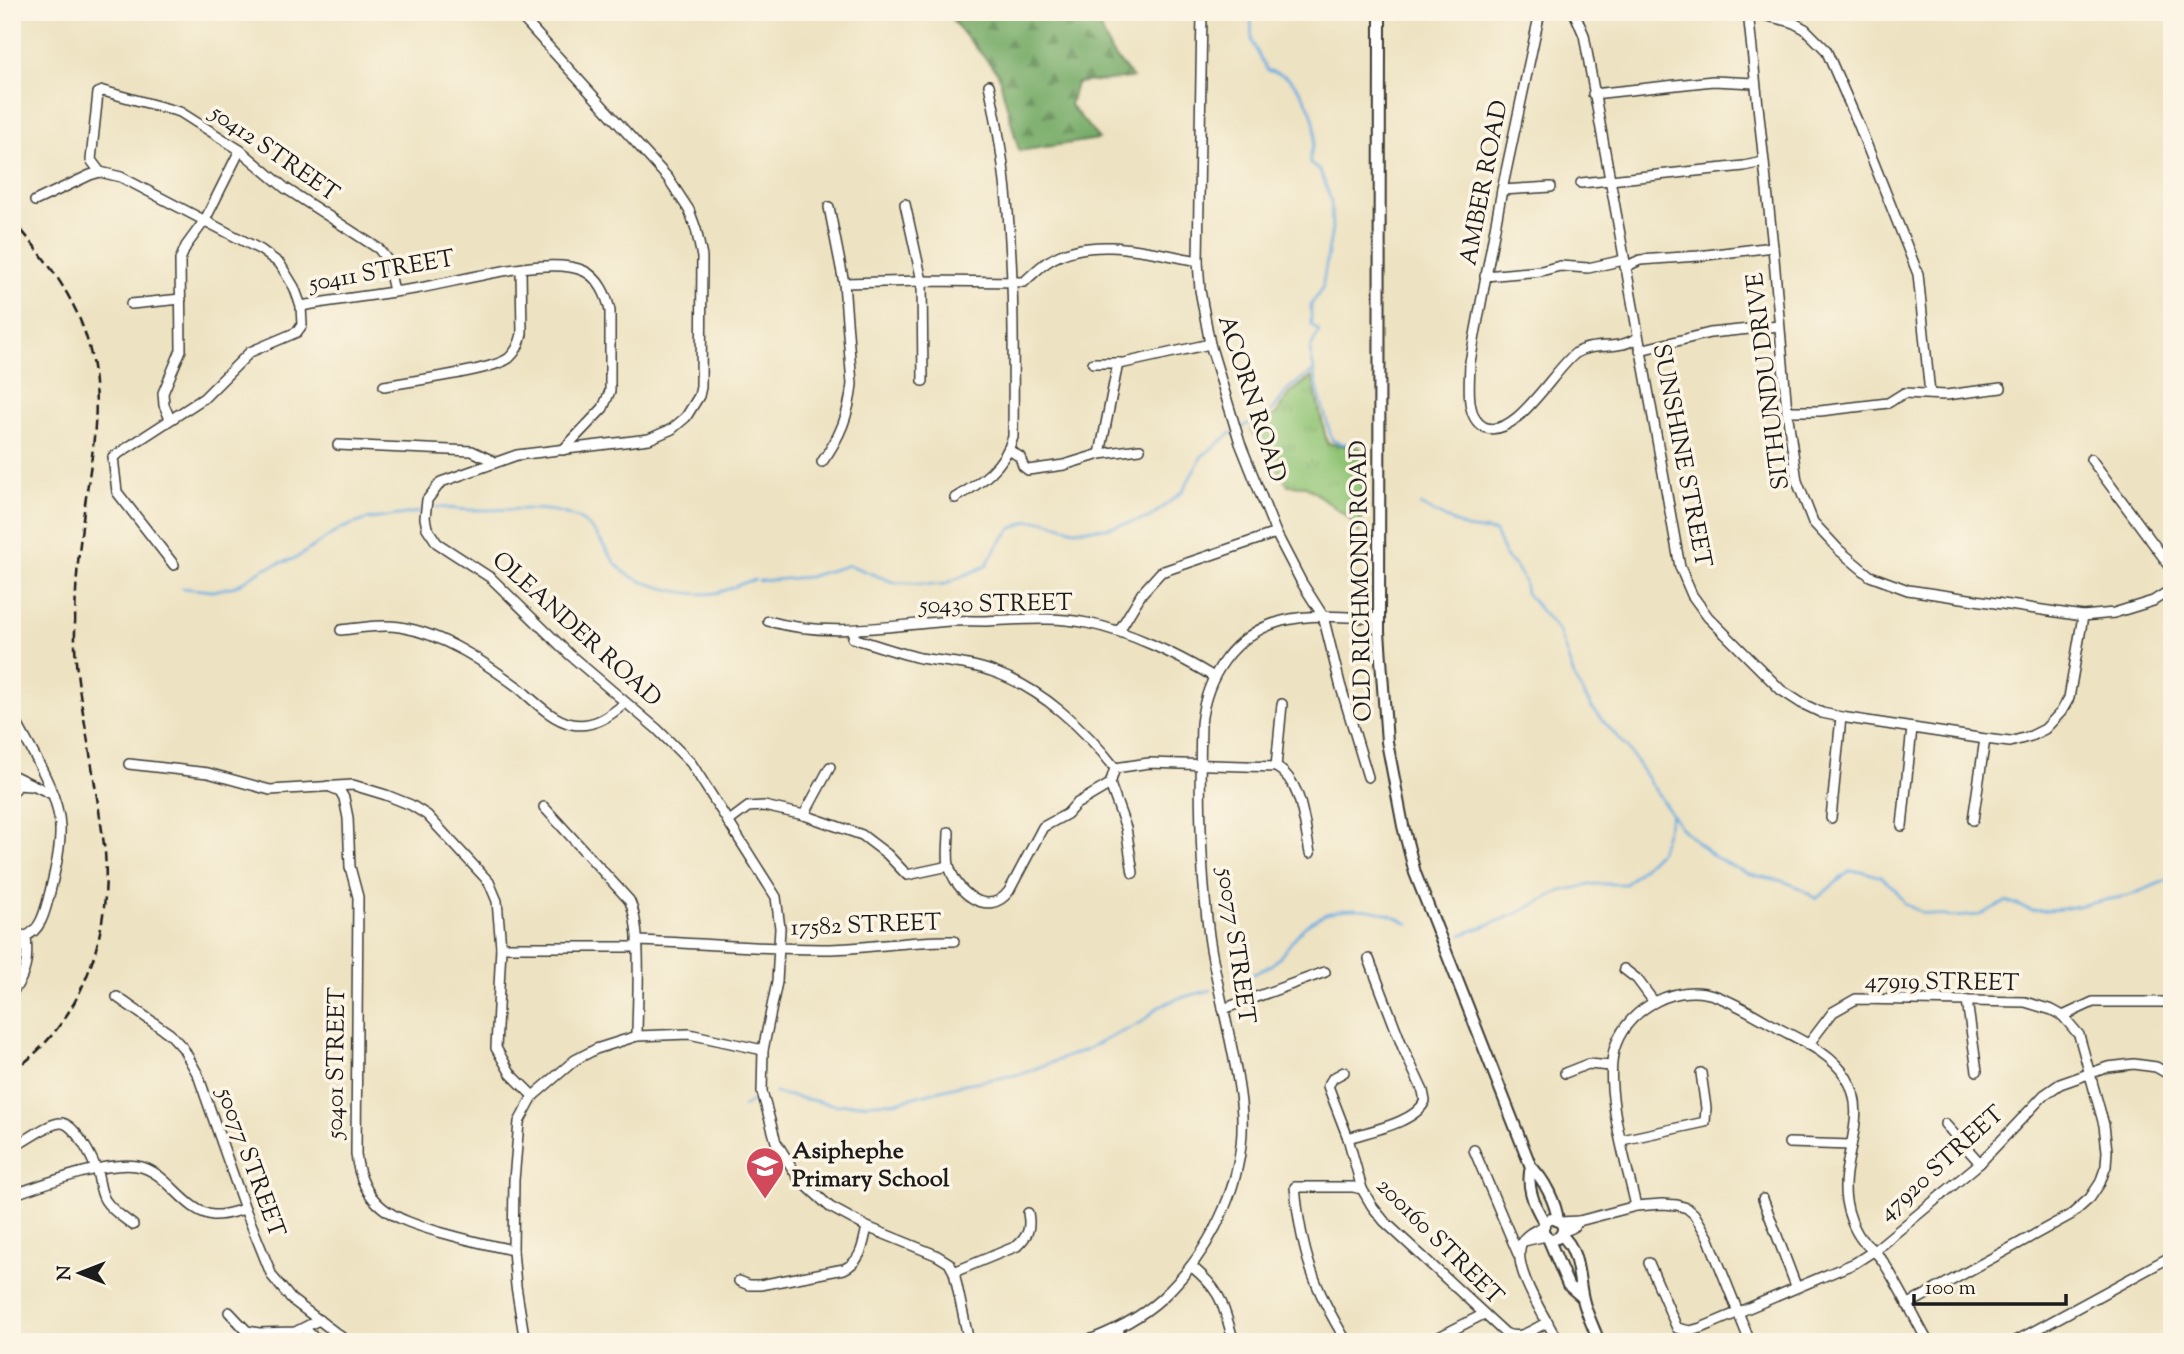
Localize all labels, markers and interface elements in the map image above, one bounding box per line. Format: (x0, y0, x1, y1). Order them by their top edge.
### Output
street label: 50412 STREET (201, 96, 346, 211)
street label: AMBER ROAD (1452, 97, 1518, 269)
street label: 50411 STREET (304, 242, 458, 302)
street label: SITHUNDU DRIVE (1739, 270, 1799, 491)
street label: ACORN ROAD (1208, 311, 1294, 487)
street label: SUNSHINE STREET (1643, 341, 1719, 571)
street label: OLD RICHMOND ROAD (1343, 440, 1381, 722)
street label: OLEANDER ROAD (484, 544, 668, 716)
street label: 50430 STREET (917, 587, 1073, 623)
street label: 50077 STREET (1207, 864, 1263, 1026)
street label: 17582 STREET (790, 906, 942, 946)
street label: 47919 STREET (1865, 965, 2020, 1001)
street label: 50401 STREET (319, 987, 355, 1141)
street label: 50077 STREET (206, 1082, 293, 1243)
street label: 47920 STREET (1872, 1098, 2012, 1230)
place label: Asiphephe Primary School (792, 1135, 950, 1197)
school or university icon: Asiphephe Primary School (744, 1145, 786, 1200)
street label: 200160 STREET (1367, 1170, 1511, 1314)
north arrow (46, 1238, 116, 1308)
scale bar (1914, 1263, 2067, 1307)
text: N (52, 1265, 79, 1281)
text: 100 m (1925, 1274, 1976, 1304)

